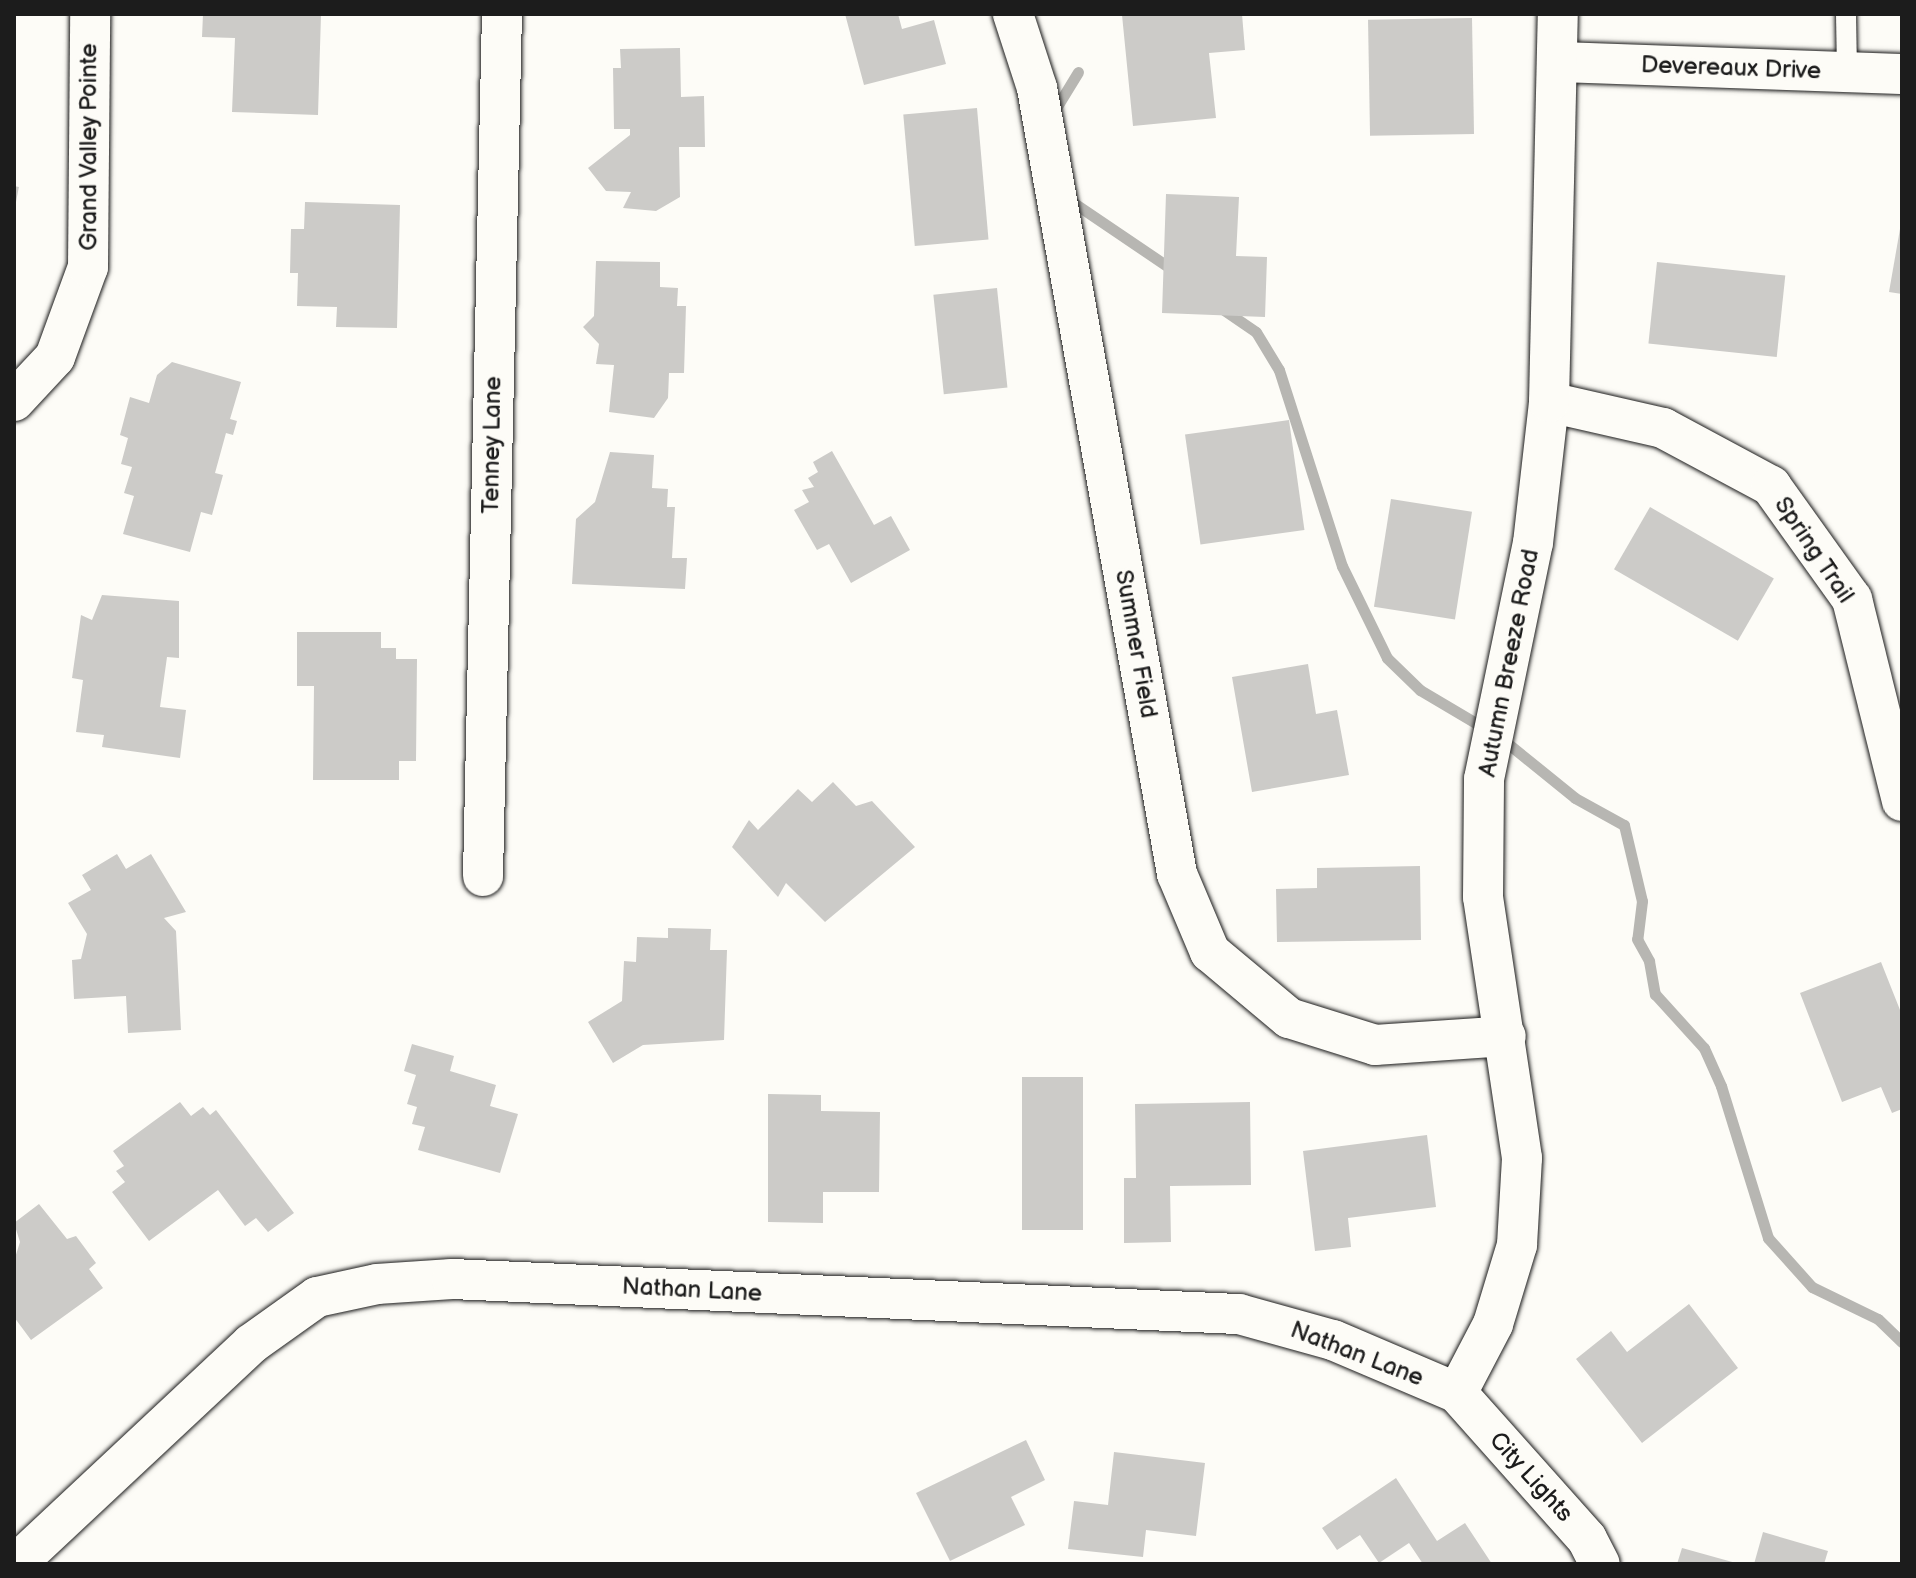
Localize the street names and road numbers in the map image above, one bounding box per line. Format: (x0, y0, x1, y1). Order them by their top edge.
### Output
street label: Grand Valley Pointe (75, 42, 103, 252)
street label: Devereaux Drive (1640, 50, 1822, 86)
street label: Tenney Lane (476, 375, 508, 515)
street label: Spring Trail (1768, 491, 1860, 609)
street label: Autumn Breeze Road (1473, 547, 1545, 779)
street label: Summer Field (1109, 568, 1163, 720)
street label: Nathan Lane (621, 1272, 763, 1308)
street label: Nathan Lane (1286, 1315, 1428, 1393)
street label: City Lights (1483, 1425, 1579, 1529)

